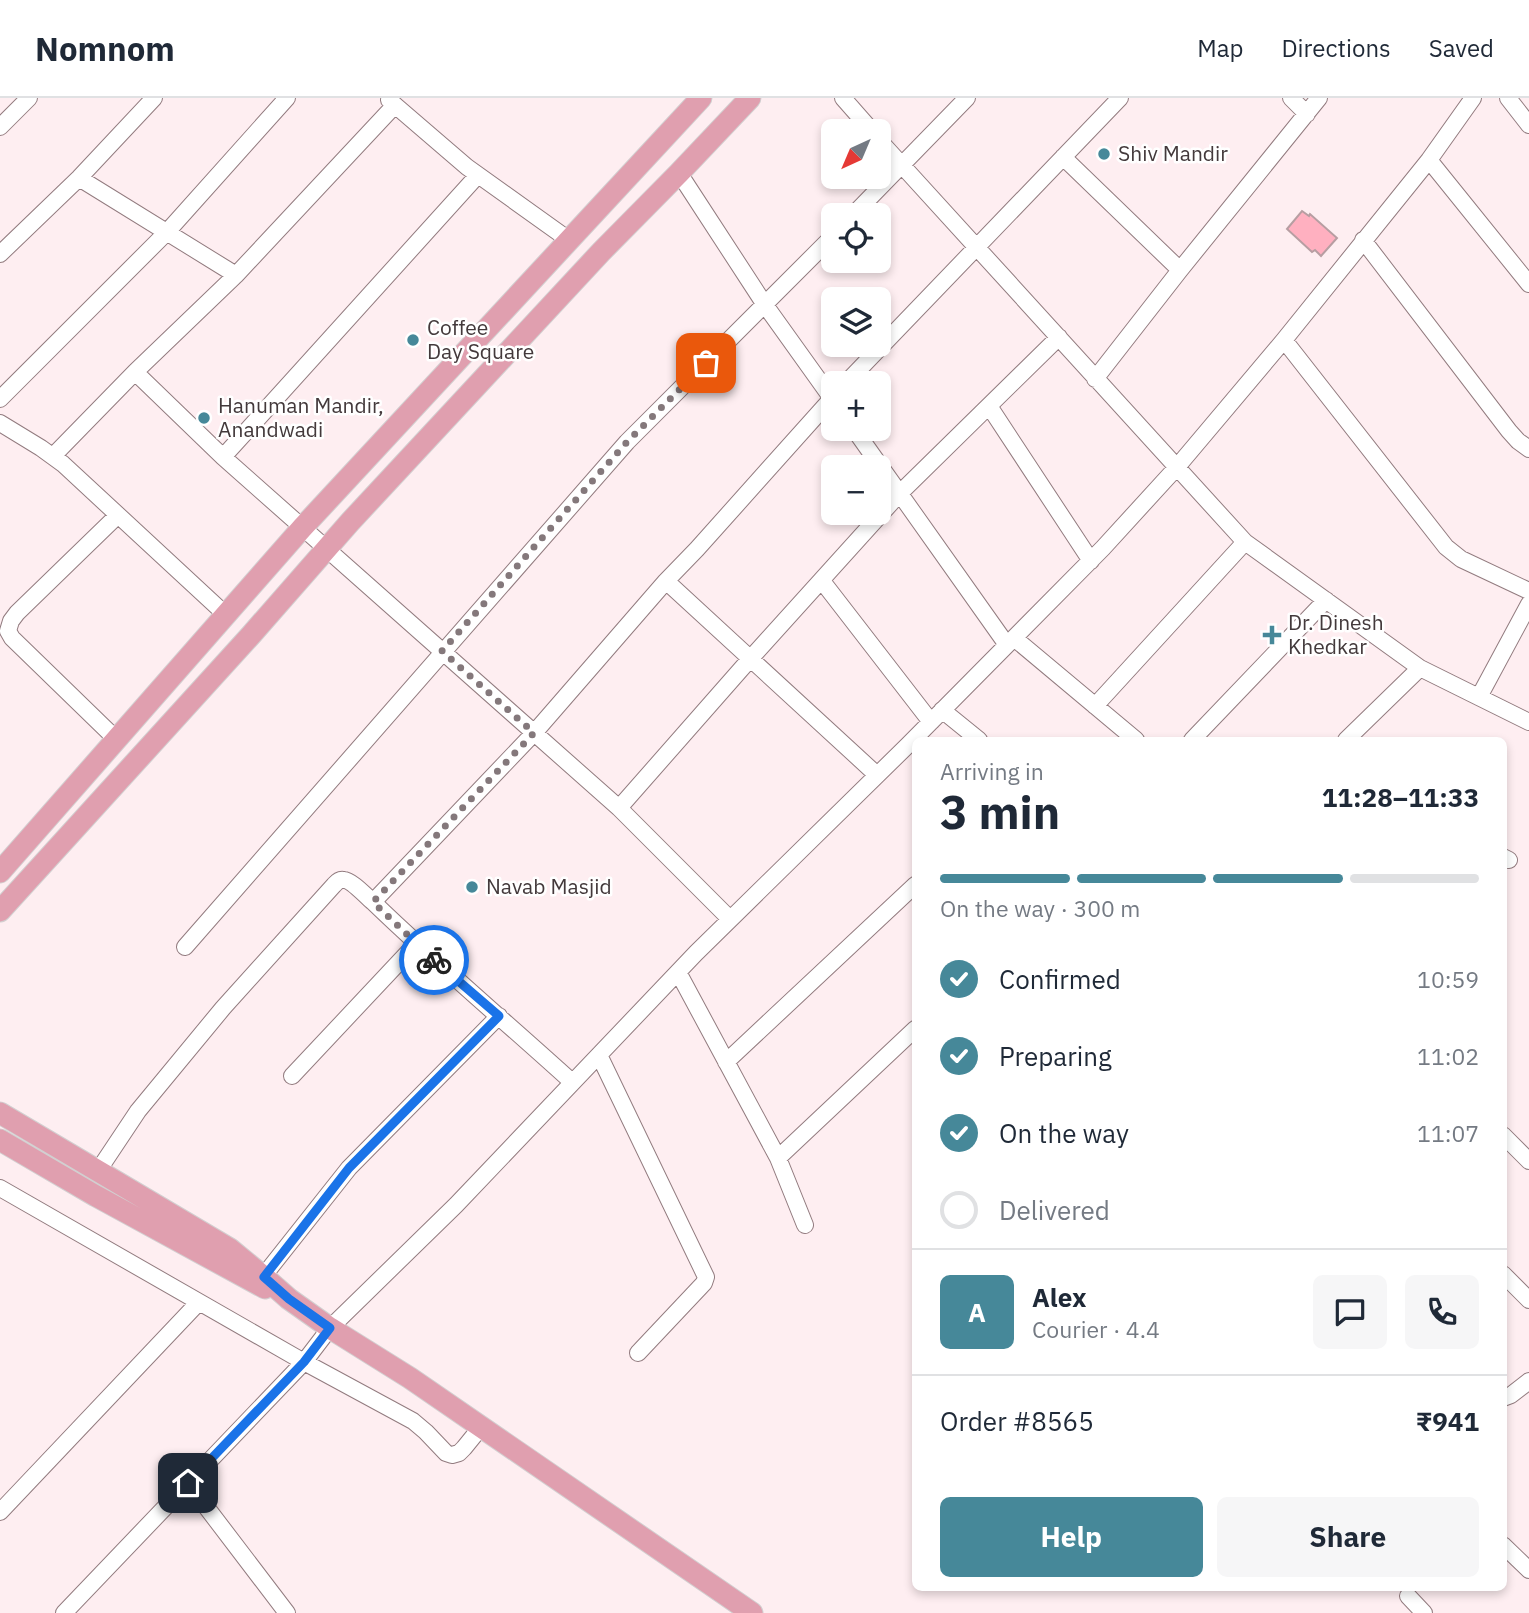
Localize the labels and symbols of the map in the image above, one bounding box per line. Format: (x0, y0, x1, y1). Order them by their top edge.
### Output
north arrow (821, 119, 891, 189)
place label: Shiv Mandir (1118, 139, 1228, 167)
marker: Shiv Mandir (1096, 146, 1112, 162)
place label: Coffee Day Square (427, 313, 534, 365)
marker: Coffee Day Square (405, 332, 421, 348)
pin (676, 333, 736, 393)
place label: Hanuman Mandir, Anandwadi (218, 391, 384, 443)
marker: Hanuman Mandir, Anandwadi (196, 410, 212, 426)
place label: Dr. Dinesh Khedkar (1288, 608, 1384, 660)
marker: Dr. Dinesh Khedkar (1262, 625, 1282, 645)
place label: Navab Masjid (486, 872, 612, 900)
marker: Navab Masjid (464, 879, 480, 895)
courier (399, 925, 469, 995)
pin (158, 1453, 218, 1513)

